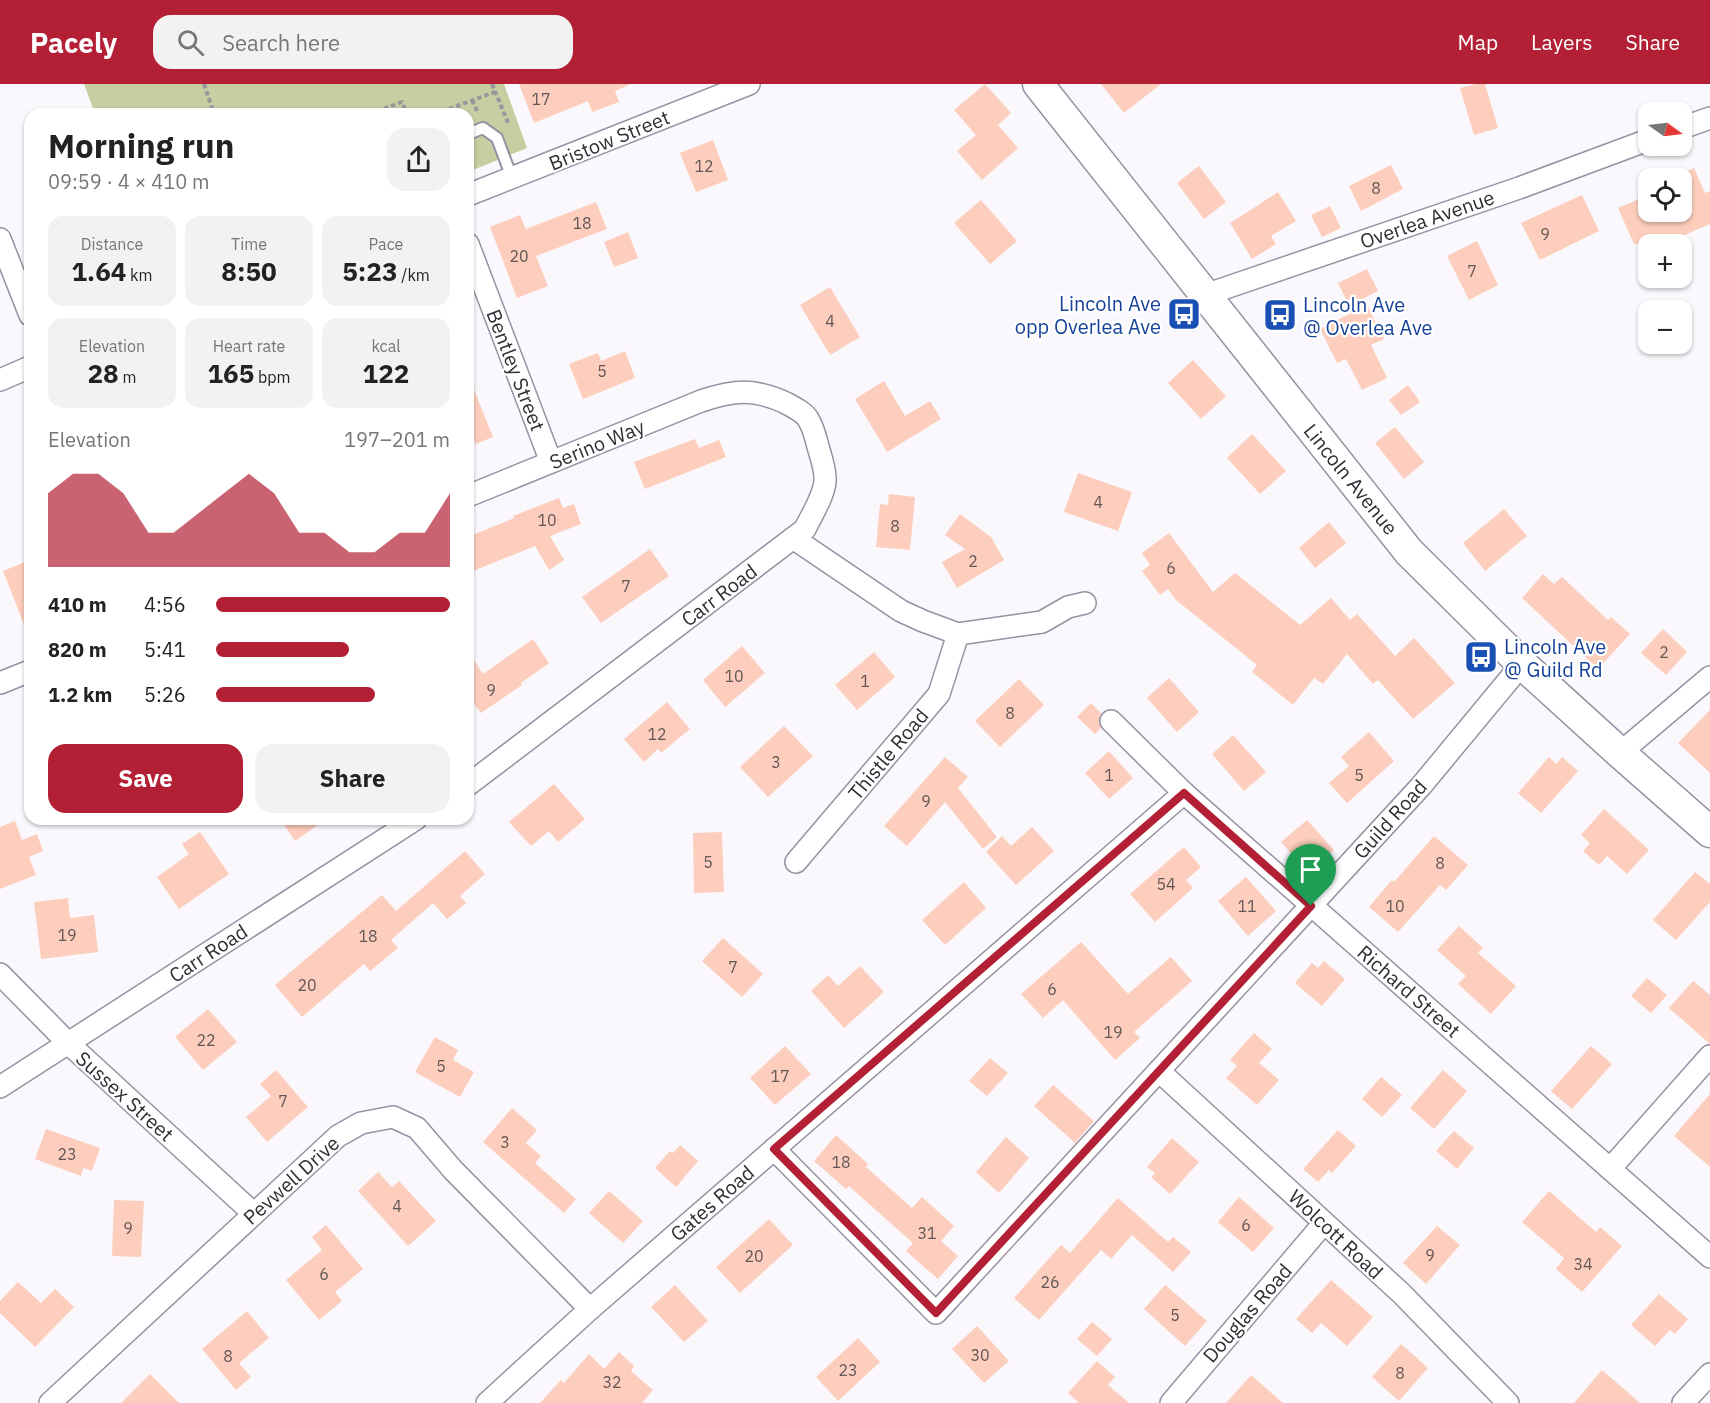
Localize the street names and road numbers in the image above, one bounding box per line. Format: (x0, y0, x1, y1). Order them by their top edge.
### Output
street label: Bristow Street (545, 104, 673, 176)
street label: Overlea Avenue (1356, 183, 1498, 255)
street label: Bentley Street (480, 305, 552, 435)
street label: Serino Way (545, 413, 649, 475)
street label: Lincoln Avenue (1298, 418, 1404, 540)
street label: Carr Road (676, 558, 762, 632)
street label: Thistle Road (842, 703, 934, 805)
street label: Guild Road (1347, 774, 1433, 864)
street label: Carr Road (164, 918, 252, 988)
street label: Richard Street (1352, 939, 1466, 1043)
street label: Sussex Street (70, 1045, 180, 1147)
street label: Pevwell Drive (237, 1130, 345, 1230)
street label: Gates Road (664, 1159, 760, 1247)
street label: Wolcott Road (1283, 1183, 1389, 1285)
street label: Douglas Road (1196, 1258, 1298, 1368)

